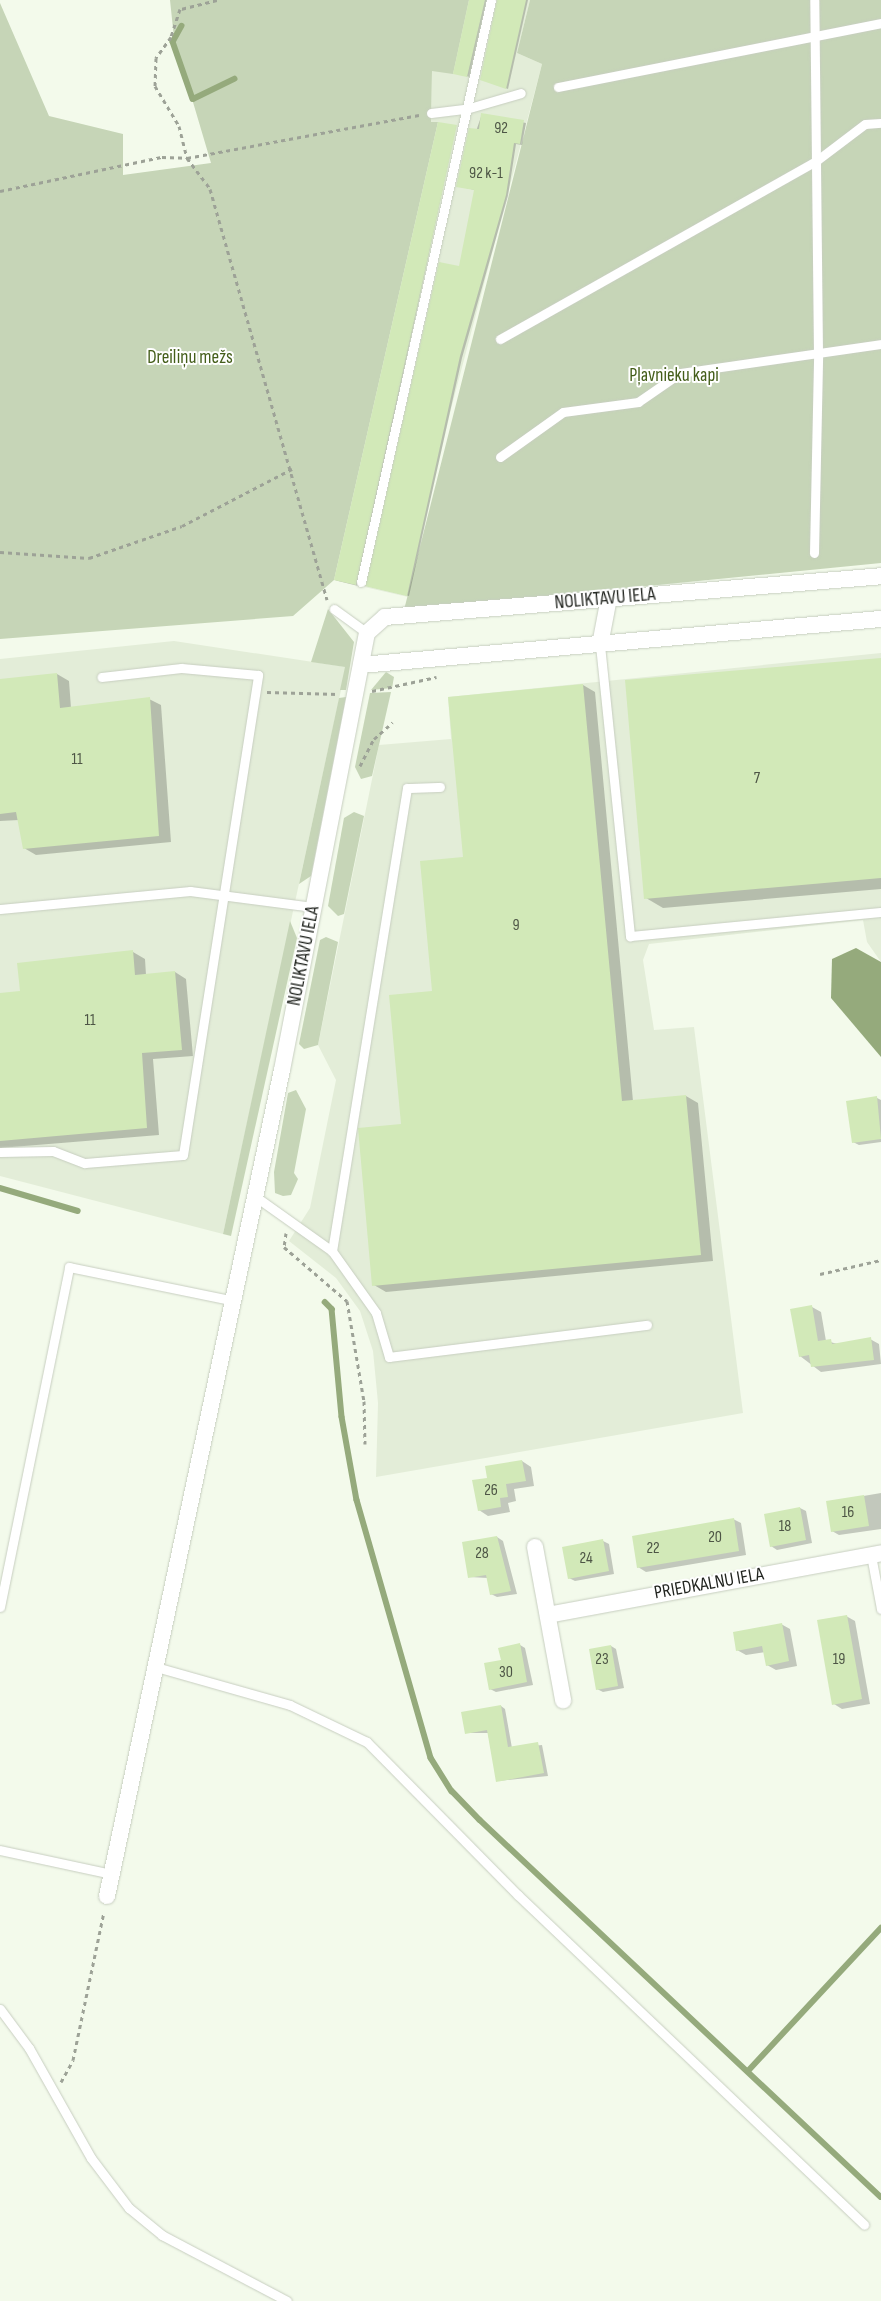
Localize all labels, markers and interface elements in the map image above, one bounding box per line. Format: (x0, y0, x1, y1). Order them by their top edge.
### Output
house number: 92 (494, 119, 508, 139)
house number: 92 k-1 (469, 164, 503, 184)
park label: Dreiliņu mežs (147, 347, 233, 369)
park label: Pļavnieku kapi (629, 365, 719, 387)
street label: NOLIKTAVU IELA (554, 583, 656, 615)
house number: 11 (71, 750, 83, 770)
house number: 7 (754, 769, 760, 789)
street label: NOLIKTAVU IELA (283, 904, 325, 1008)
house number: 9 (512, 916, 520, 936)
house number: 11 (84, 1011, 96, 1031)
house number: 26 (484, 1481, 498, 1501)
house number: 16 (842, 1503, 854, 1523)
house number: 18 (779, 1517, 791, 1537)
house number: 20 (708, 1528, 722, 1548)
house number: 22 (646, 1539, 660, 1559)
house number: 28 (475, 1544, 489, 1564)
house number: 24 (579, 1549, 593, 1569)
street label: PRIEDKALNU IELA (652, 1563, 766, 1605)
house number: 23 (595, 1650, 609, 1670)
house number: 19 (833, 1650, 845, 1670)
house number: 30 (499, 1663, 513, 1683)

